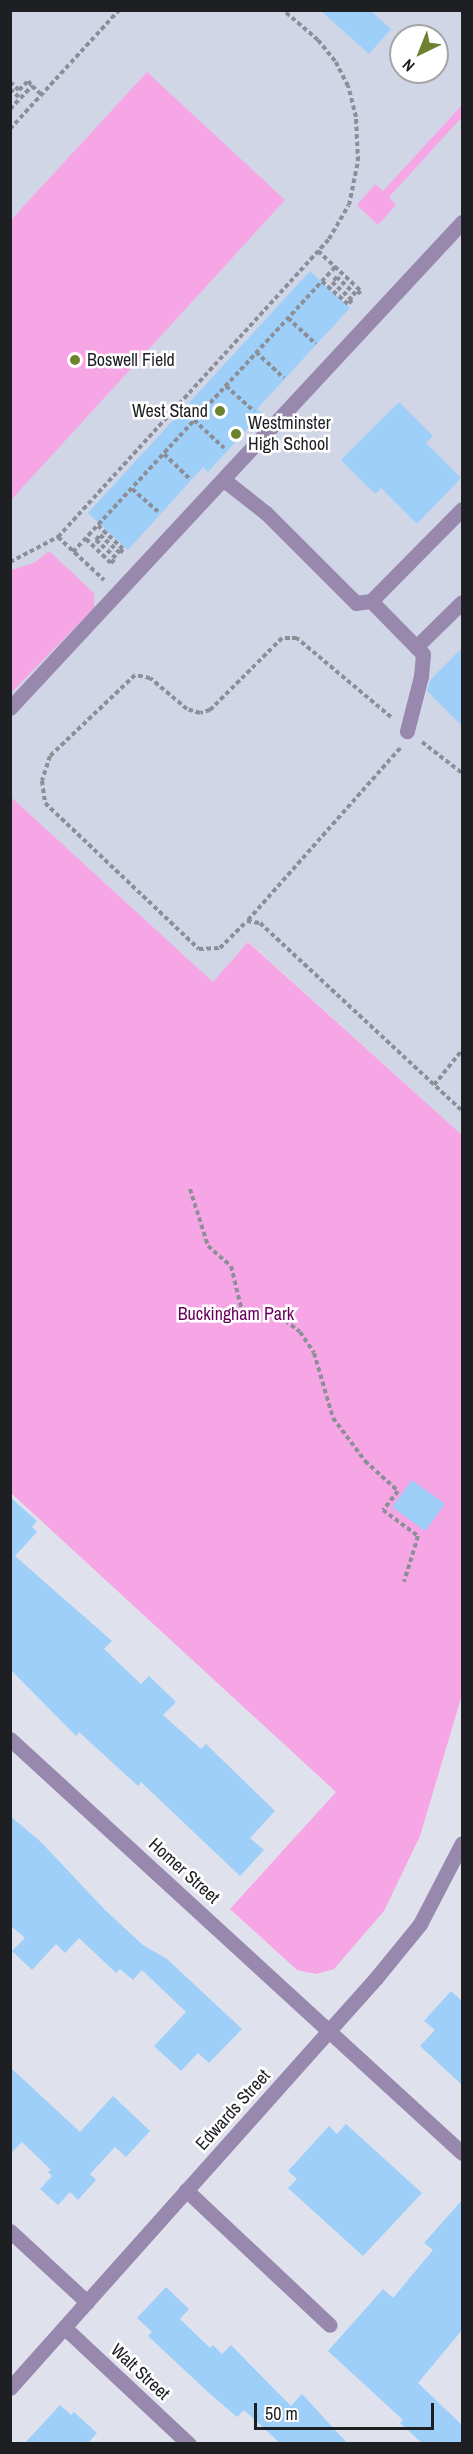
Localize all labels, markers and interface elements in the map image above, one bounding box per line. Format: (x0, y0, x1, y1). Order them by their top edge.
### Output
north arrow (389, 24, 449, 84)
text: N (397, 54, 419, 77)
place label: Boswell Field (87, 349, 175, 371)
marker: Boswell Field (68, 353, 82, 367)
place label: West Stand (132, 400, 208, 422)
marker: West Stand (213, 404, 227, 418)
place label: Westminster High School (248, 413, 331, 456)
marker: Westminster High School (229, 427, 243, 441)
park label: Buckingham Park (178, 1303, 294, 1325)
street label: Homer Street (144, 1834, 224, 1908)
street label: Edwards Street (191, 2065, 275, 2155)
street label: Walt Street (106, 2339, 174, 2405)
scale bar (257, 2391, 437, 2429)
text: 50 m (265, 2401, 298, 2426)

